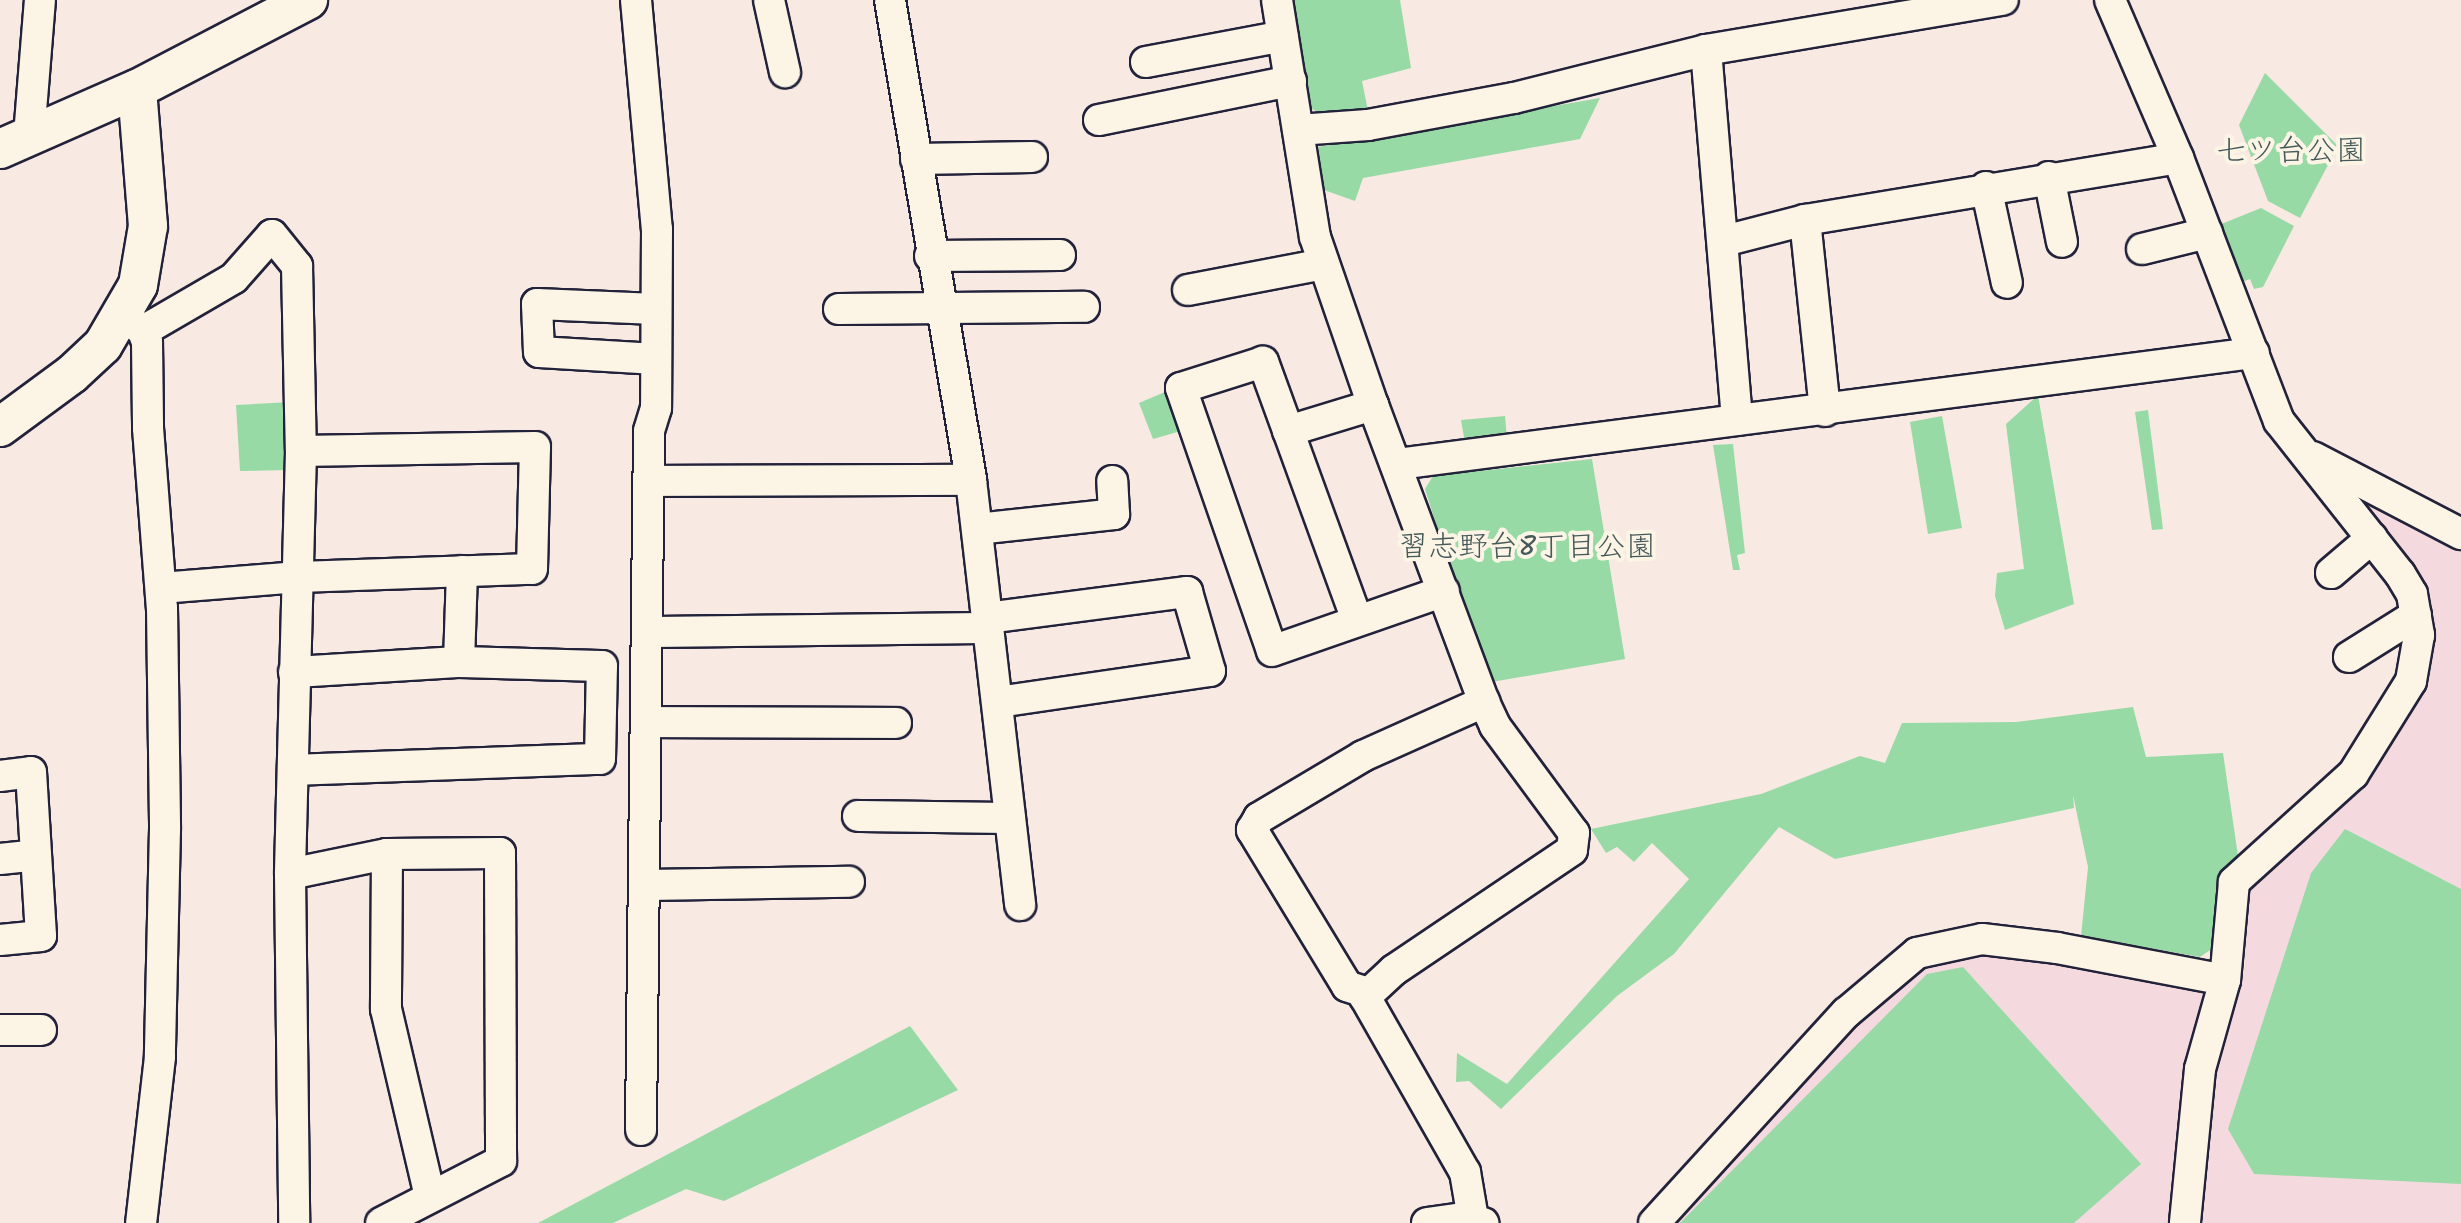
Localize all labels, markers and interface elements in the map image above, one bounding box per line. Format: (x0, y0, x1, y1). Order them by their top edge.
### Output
park label: 七ツ台公園 (2216, 134, 2366, 170)
park label: 習志野台8丁目公園 (1398, 530, 1656, 566)

